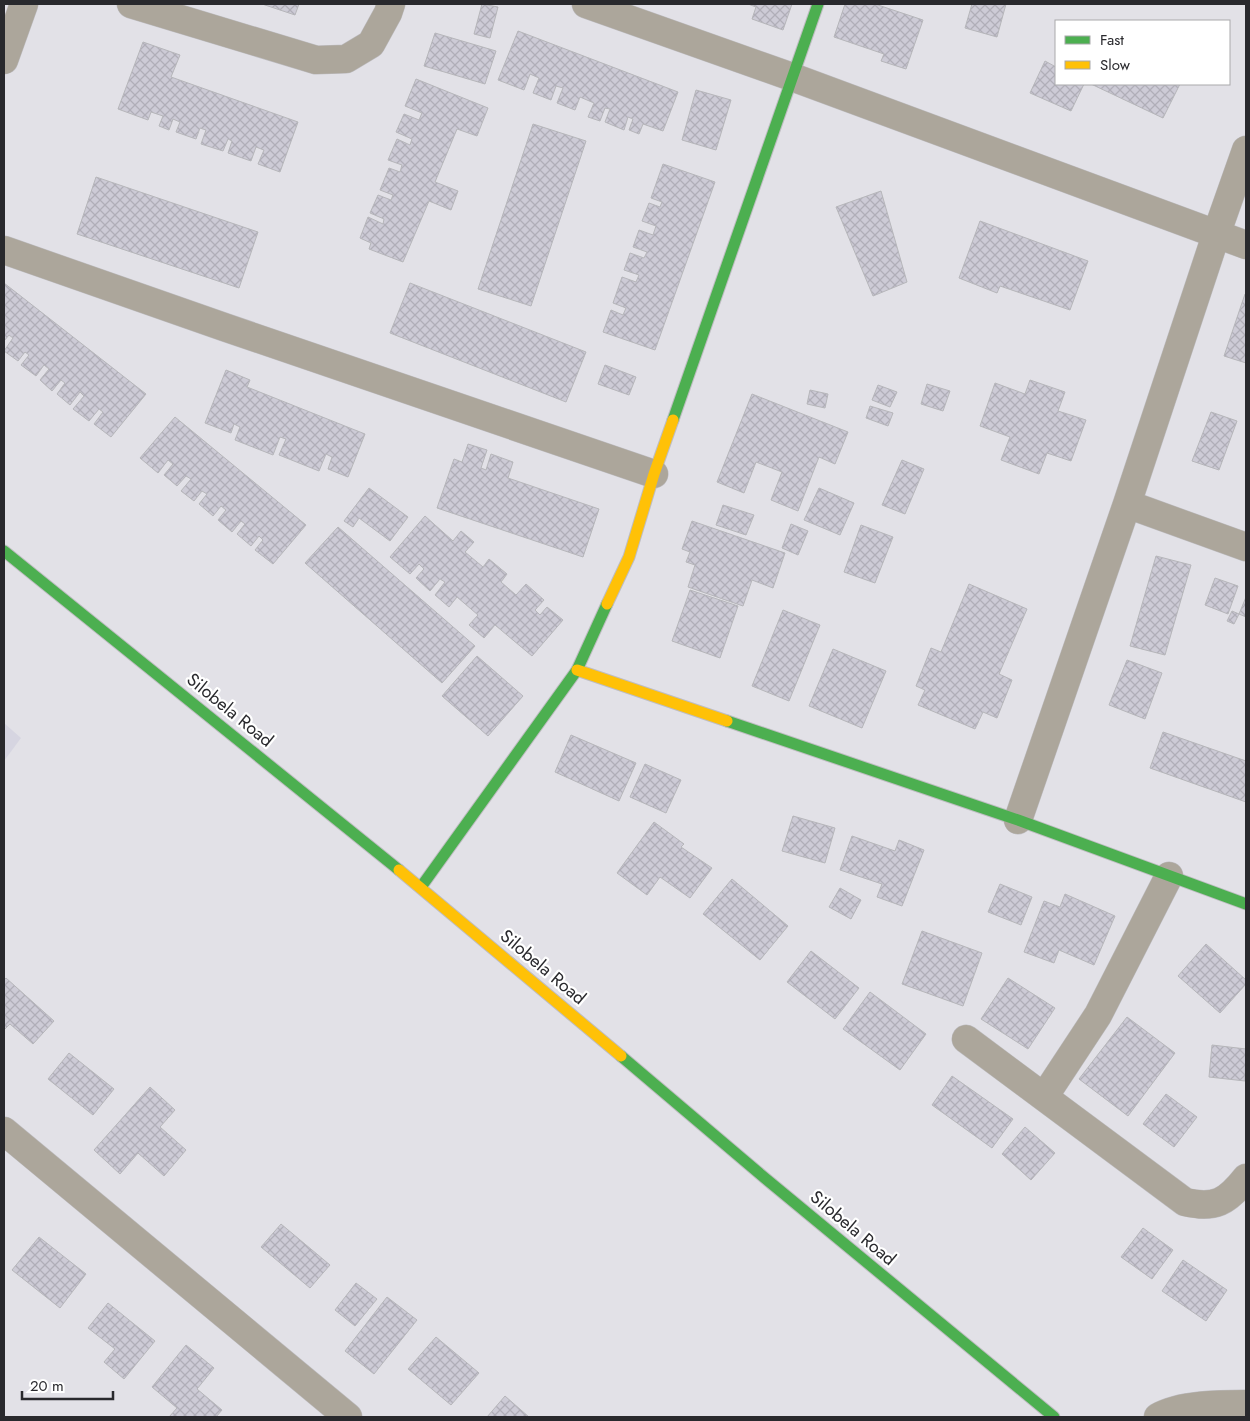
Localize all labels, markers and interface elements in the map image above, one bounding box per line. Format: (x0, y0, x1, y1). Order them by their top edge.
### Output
legend (1055, 20, 1230, 85)
text: Fast (1100, 29, 1124, 51)
text: Slow (1100, 54, 1131, 76)
street label: Silobela Road (181, 667, 279, 753)
street label: Silobela Road (494, 923, 592, 1011)
street label: Silobela Road (804, 1184, 902, 1272)
scale bar (22, 1368, 114, 1400)
text: 20 m (30, 1375, 64, 1397)

